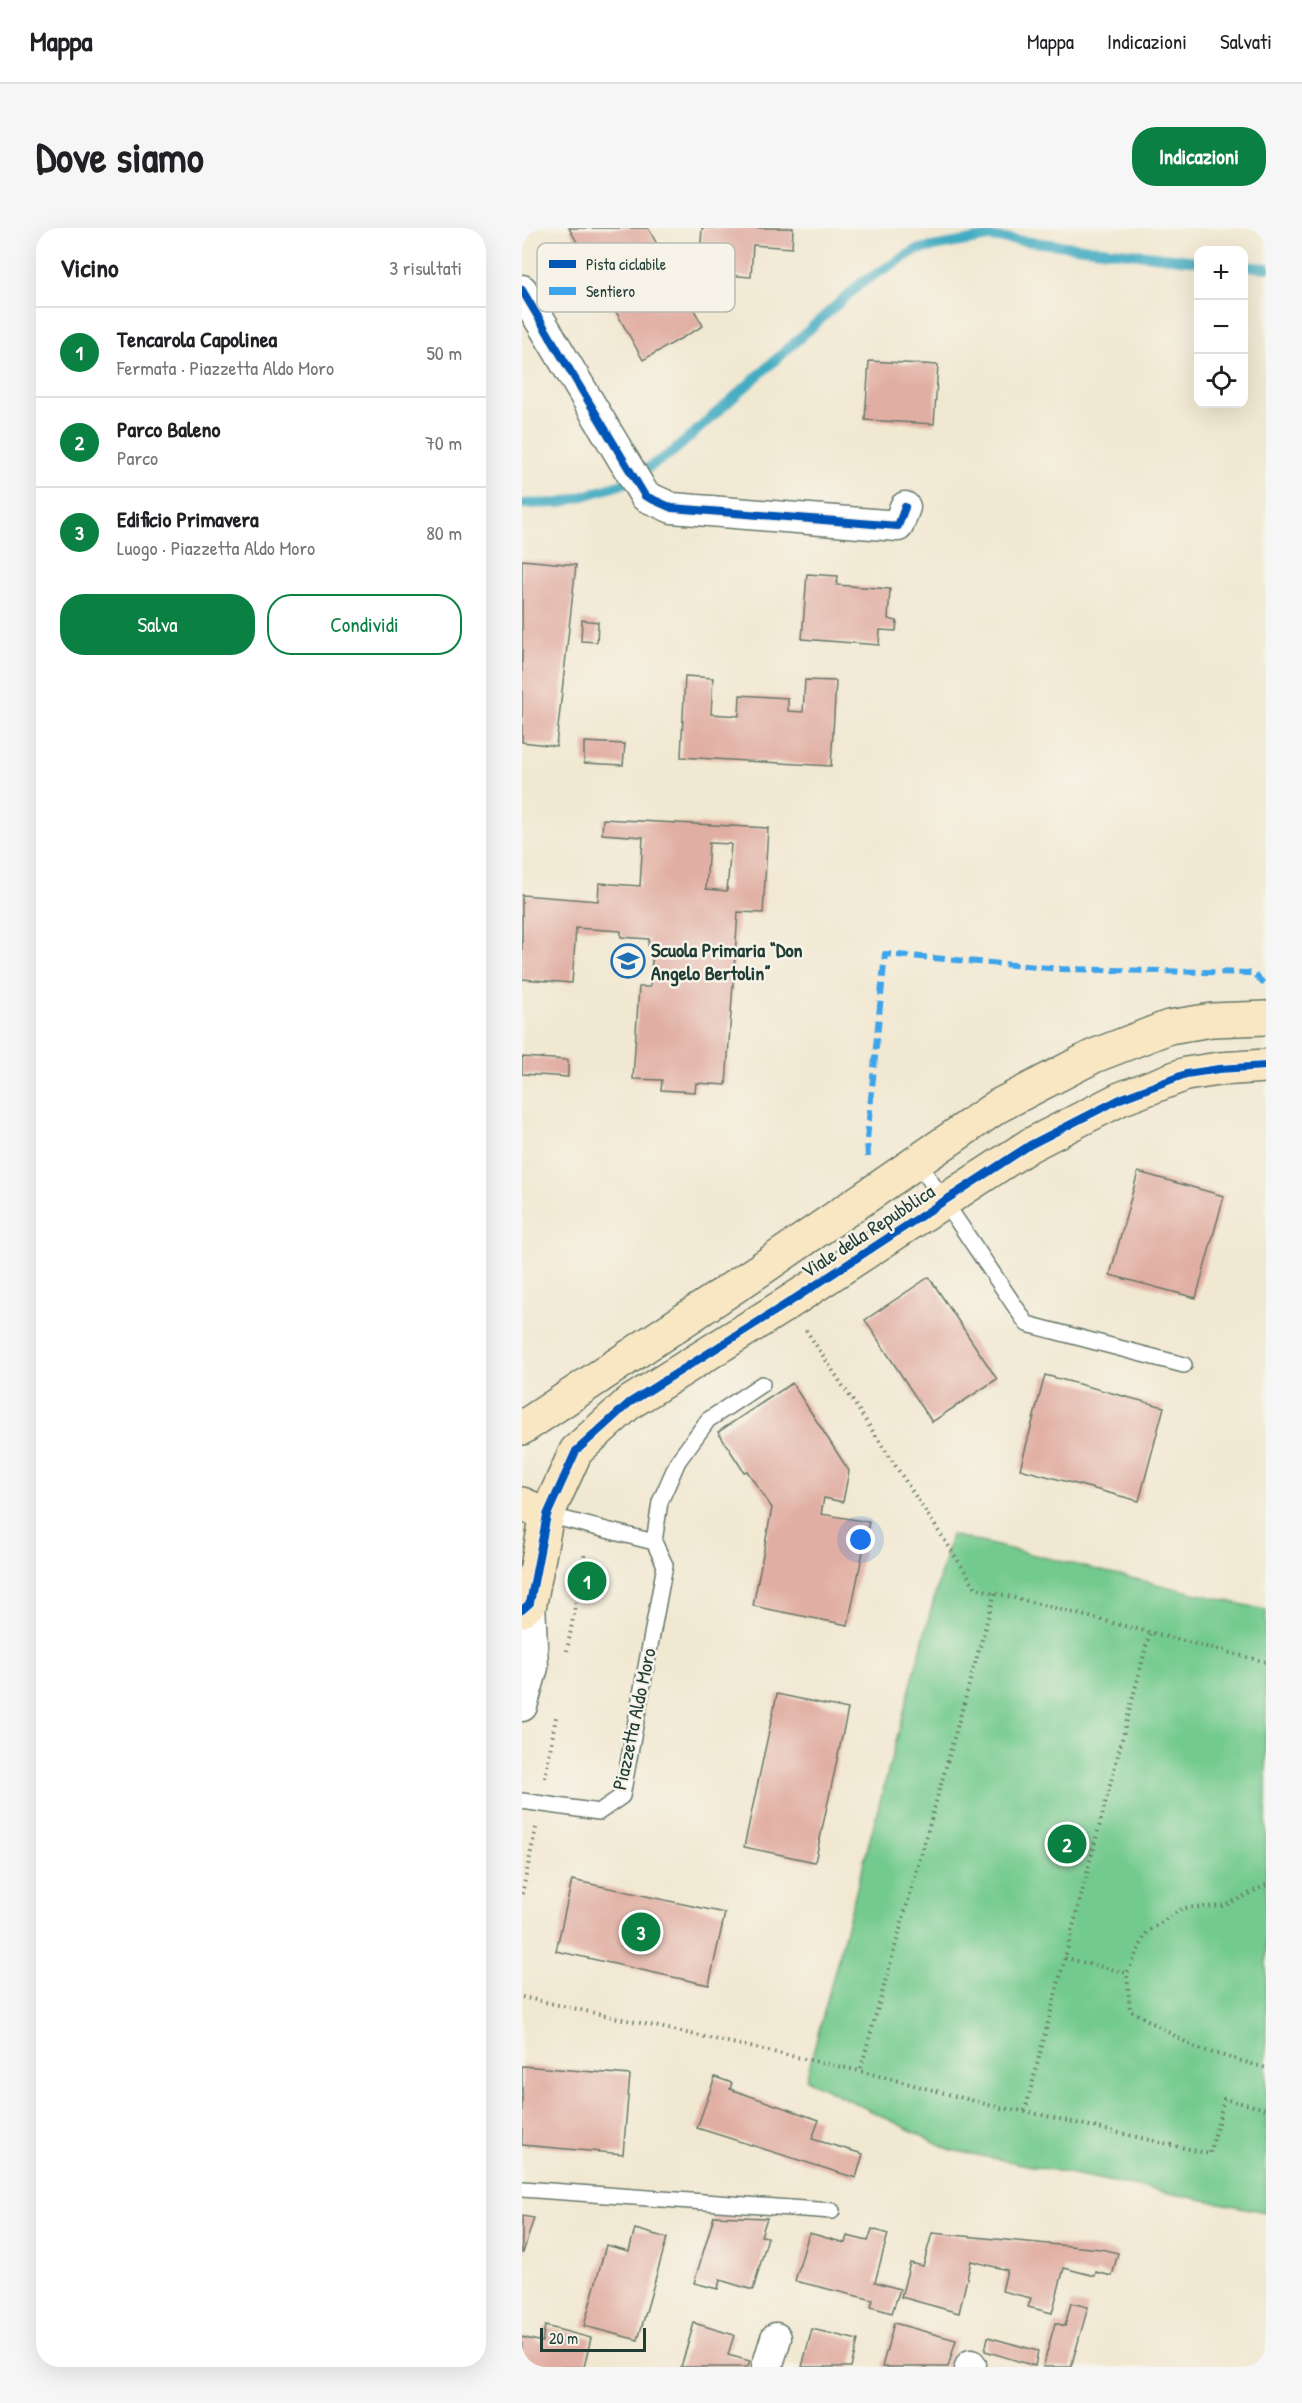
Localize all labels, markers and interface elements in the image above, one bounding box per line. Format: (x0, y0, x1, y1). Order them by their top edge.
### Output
text: Mappa (30, 22, 93, 60)
text: Mappa (1027, 27, 1074, 56)
text: Indicazioni (1107, 27, 1187, 56)
text: Salvati (1220, 27, 1272, 56)
button: Indicazioni (1132, 127, 1266, 186)
text: Dove siamo (36, 128, 204, 185)
legend (537, 243, 735, 312)
map controls (1194, 246, 1248, 408)
button: + (1194, 246, 1248, 300)
text: Vicino (60, 250, 119, 285)
text: Pista ciclabile (586, 253, 667, 275)
text: 3 risultati (389, 254, 462, 281)
text: Sentiero (586, 280, 636, 302)
button: − (1194, 300, 1248, 354)
text: Tencarola Capolinea (117, 324, 277, 354)
text: 1 (76, 339, 83, 366)
text: 50 m (426, 339, 462, 366)
text: Fermata · Piazzetta Aldo Moro (117, 354, 334, 381)
button: locate (1194, 354, 1248, 408)
text: Parco Baleno (117, 414, 220, 444)
text: 2 (75, 429, 84, 456)
text: 70 m (425, 429, 462, 456)
text: Parco (117, 444, 158, 471)
text: Edificio Primavera (117, 504, 259, 534)
text: 3 (75, 519, 84, 546)
text: 80 m (426, 519, 462, 546)
text: Luogo · Piazzetta Aldo Moro (117, 534, 315, 561)
button: Salva (60, 594, 255, 655)
button: Condividi (267, 594, 462, 655)
place label: Scuola Primaria “Don Angelo Bertolin” (651, 936, 803, 987)
school or university icon: Scuola Primaria “Don Angelo Bertolin” (610, 943, 646, 979)
street label: Viale della Repubblica (796, 1177, 940, 1284)
your location (846, 1525, 875, 1554)
pin: 1 (568, 1558, 606, 1604)
street label: Piazzetta Aldo Moro (605, 1645, 662, 1792)
pin: 2 (1048, 1822, 1086, 1866)
pin: 3 (622, 1910, 660, 1954)
scale bar (540, 2325, 646, 2352)
text: 20 m (549, 2327, 578, 2349)

